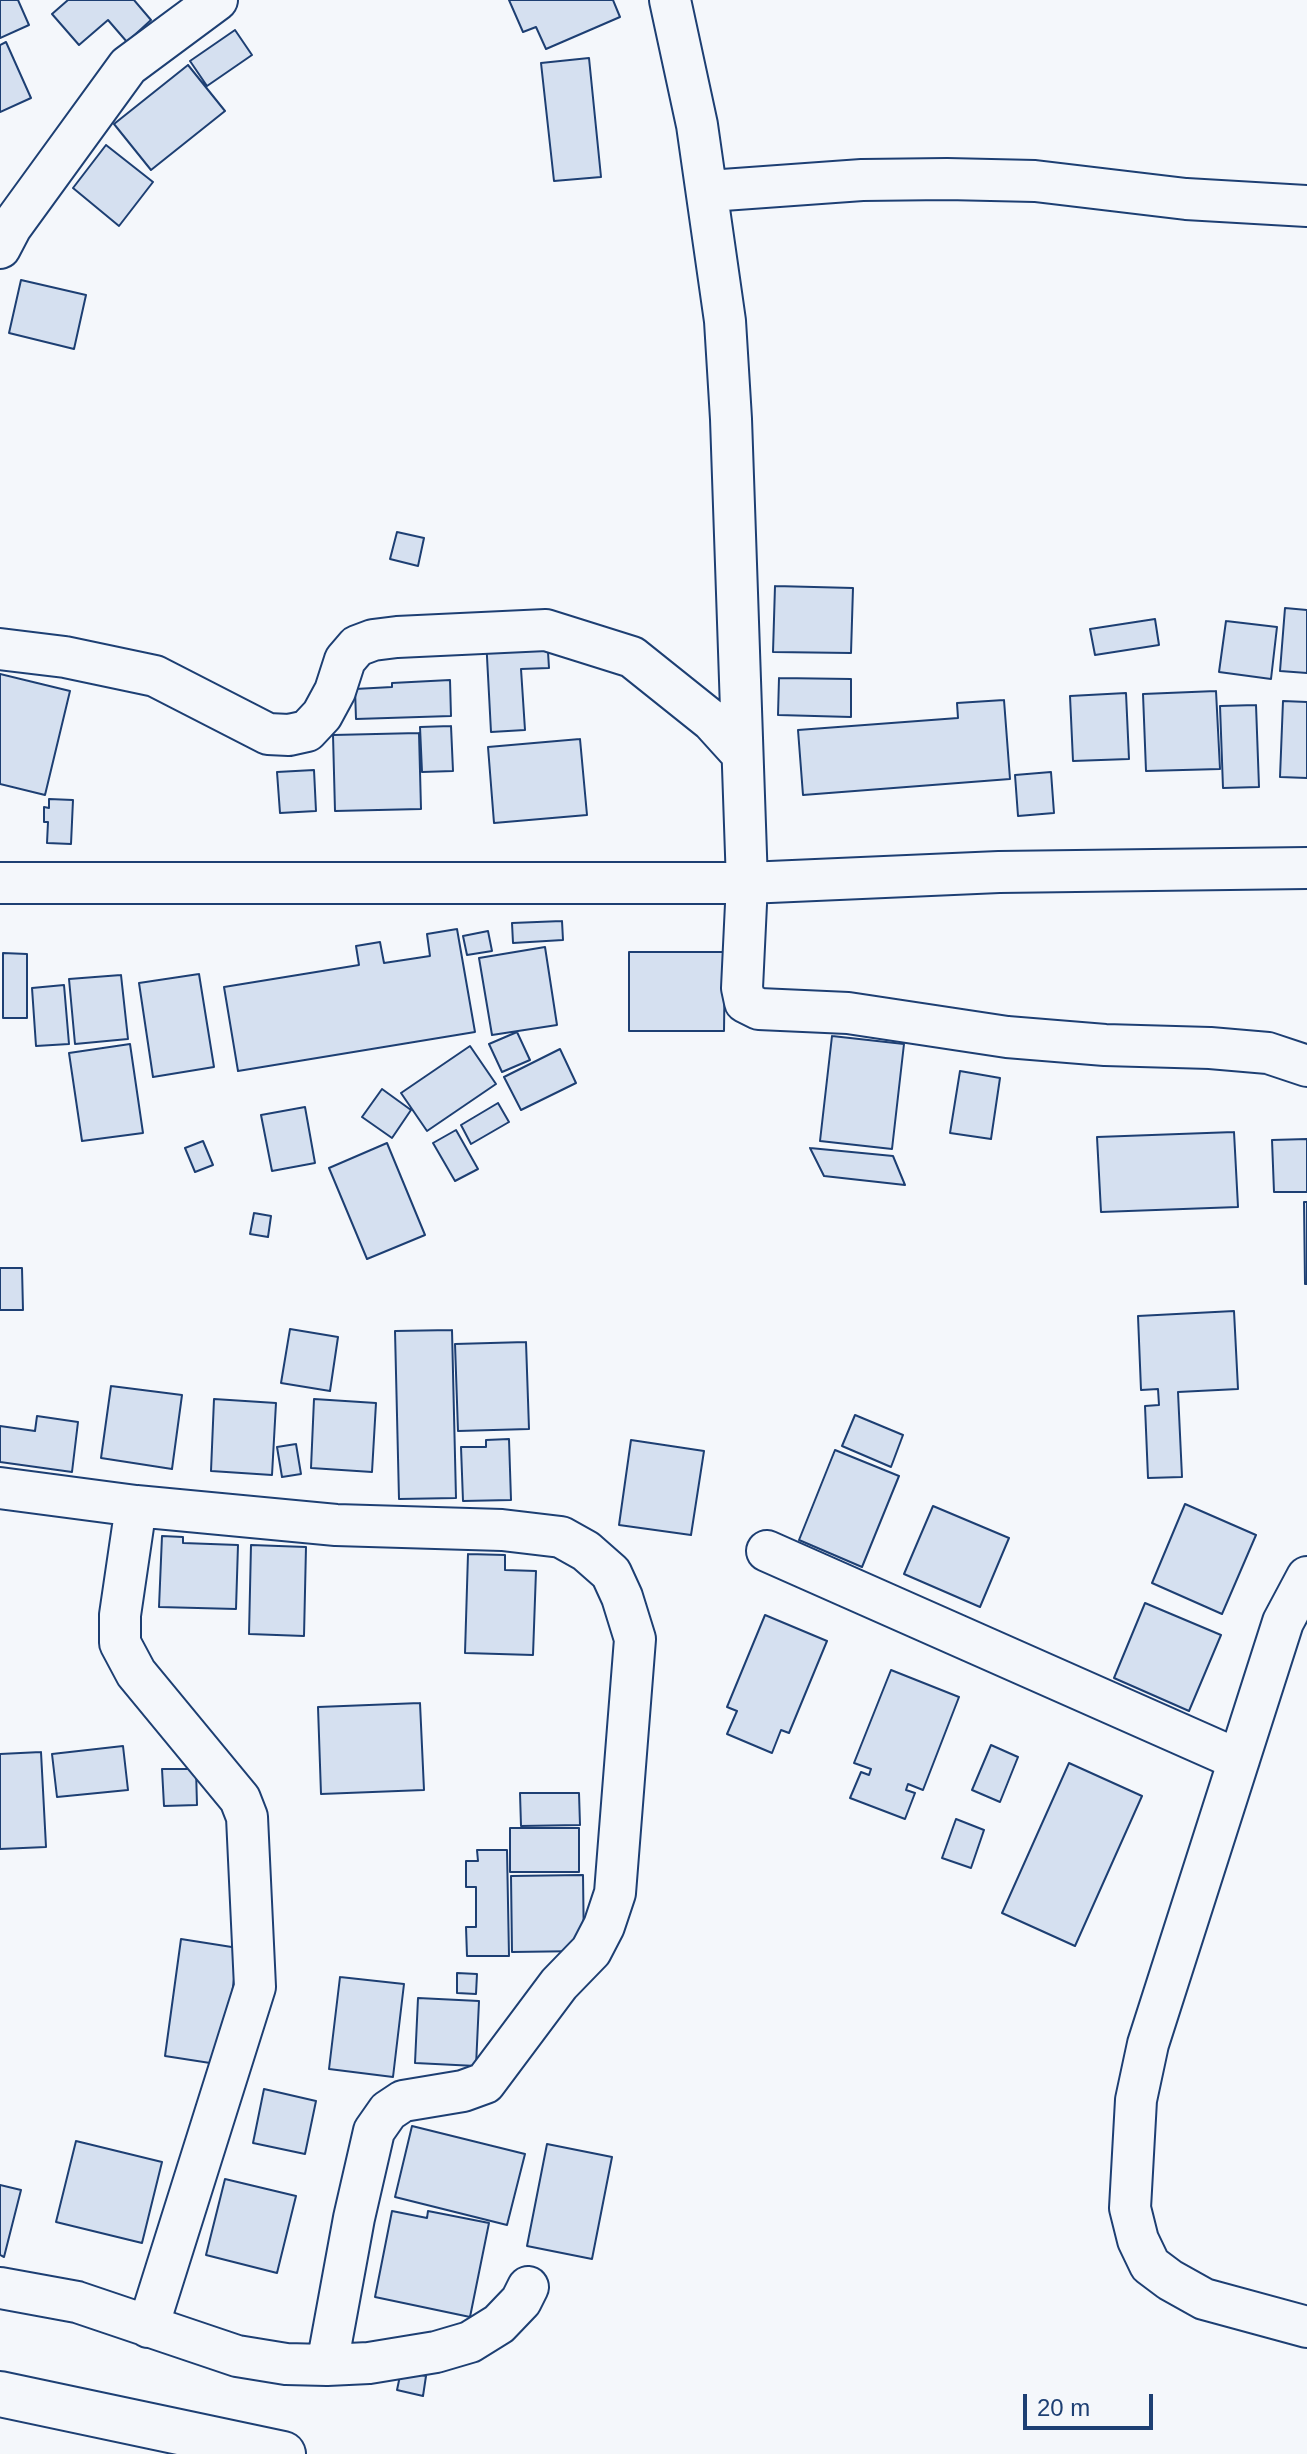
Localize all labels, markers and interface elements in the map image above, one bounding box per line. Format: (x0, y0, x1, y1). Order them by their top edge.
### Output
scale bar (1027, 2378, 1157, 2428)
text: 20 m (1037, 2394, 1090, 2421)

